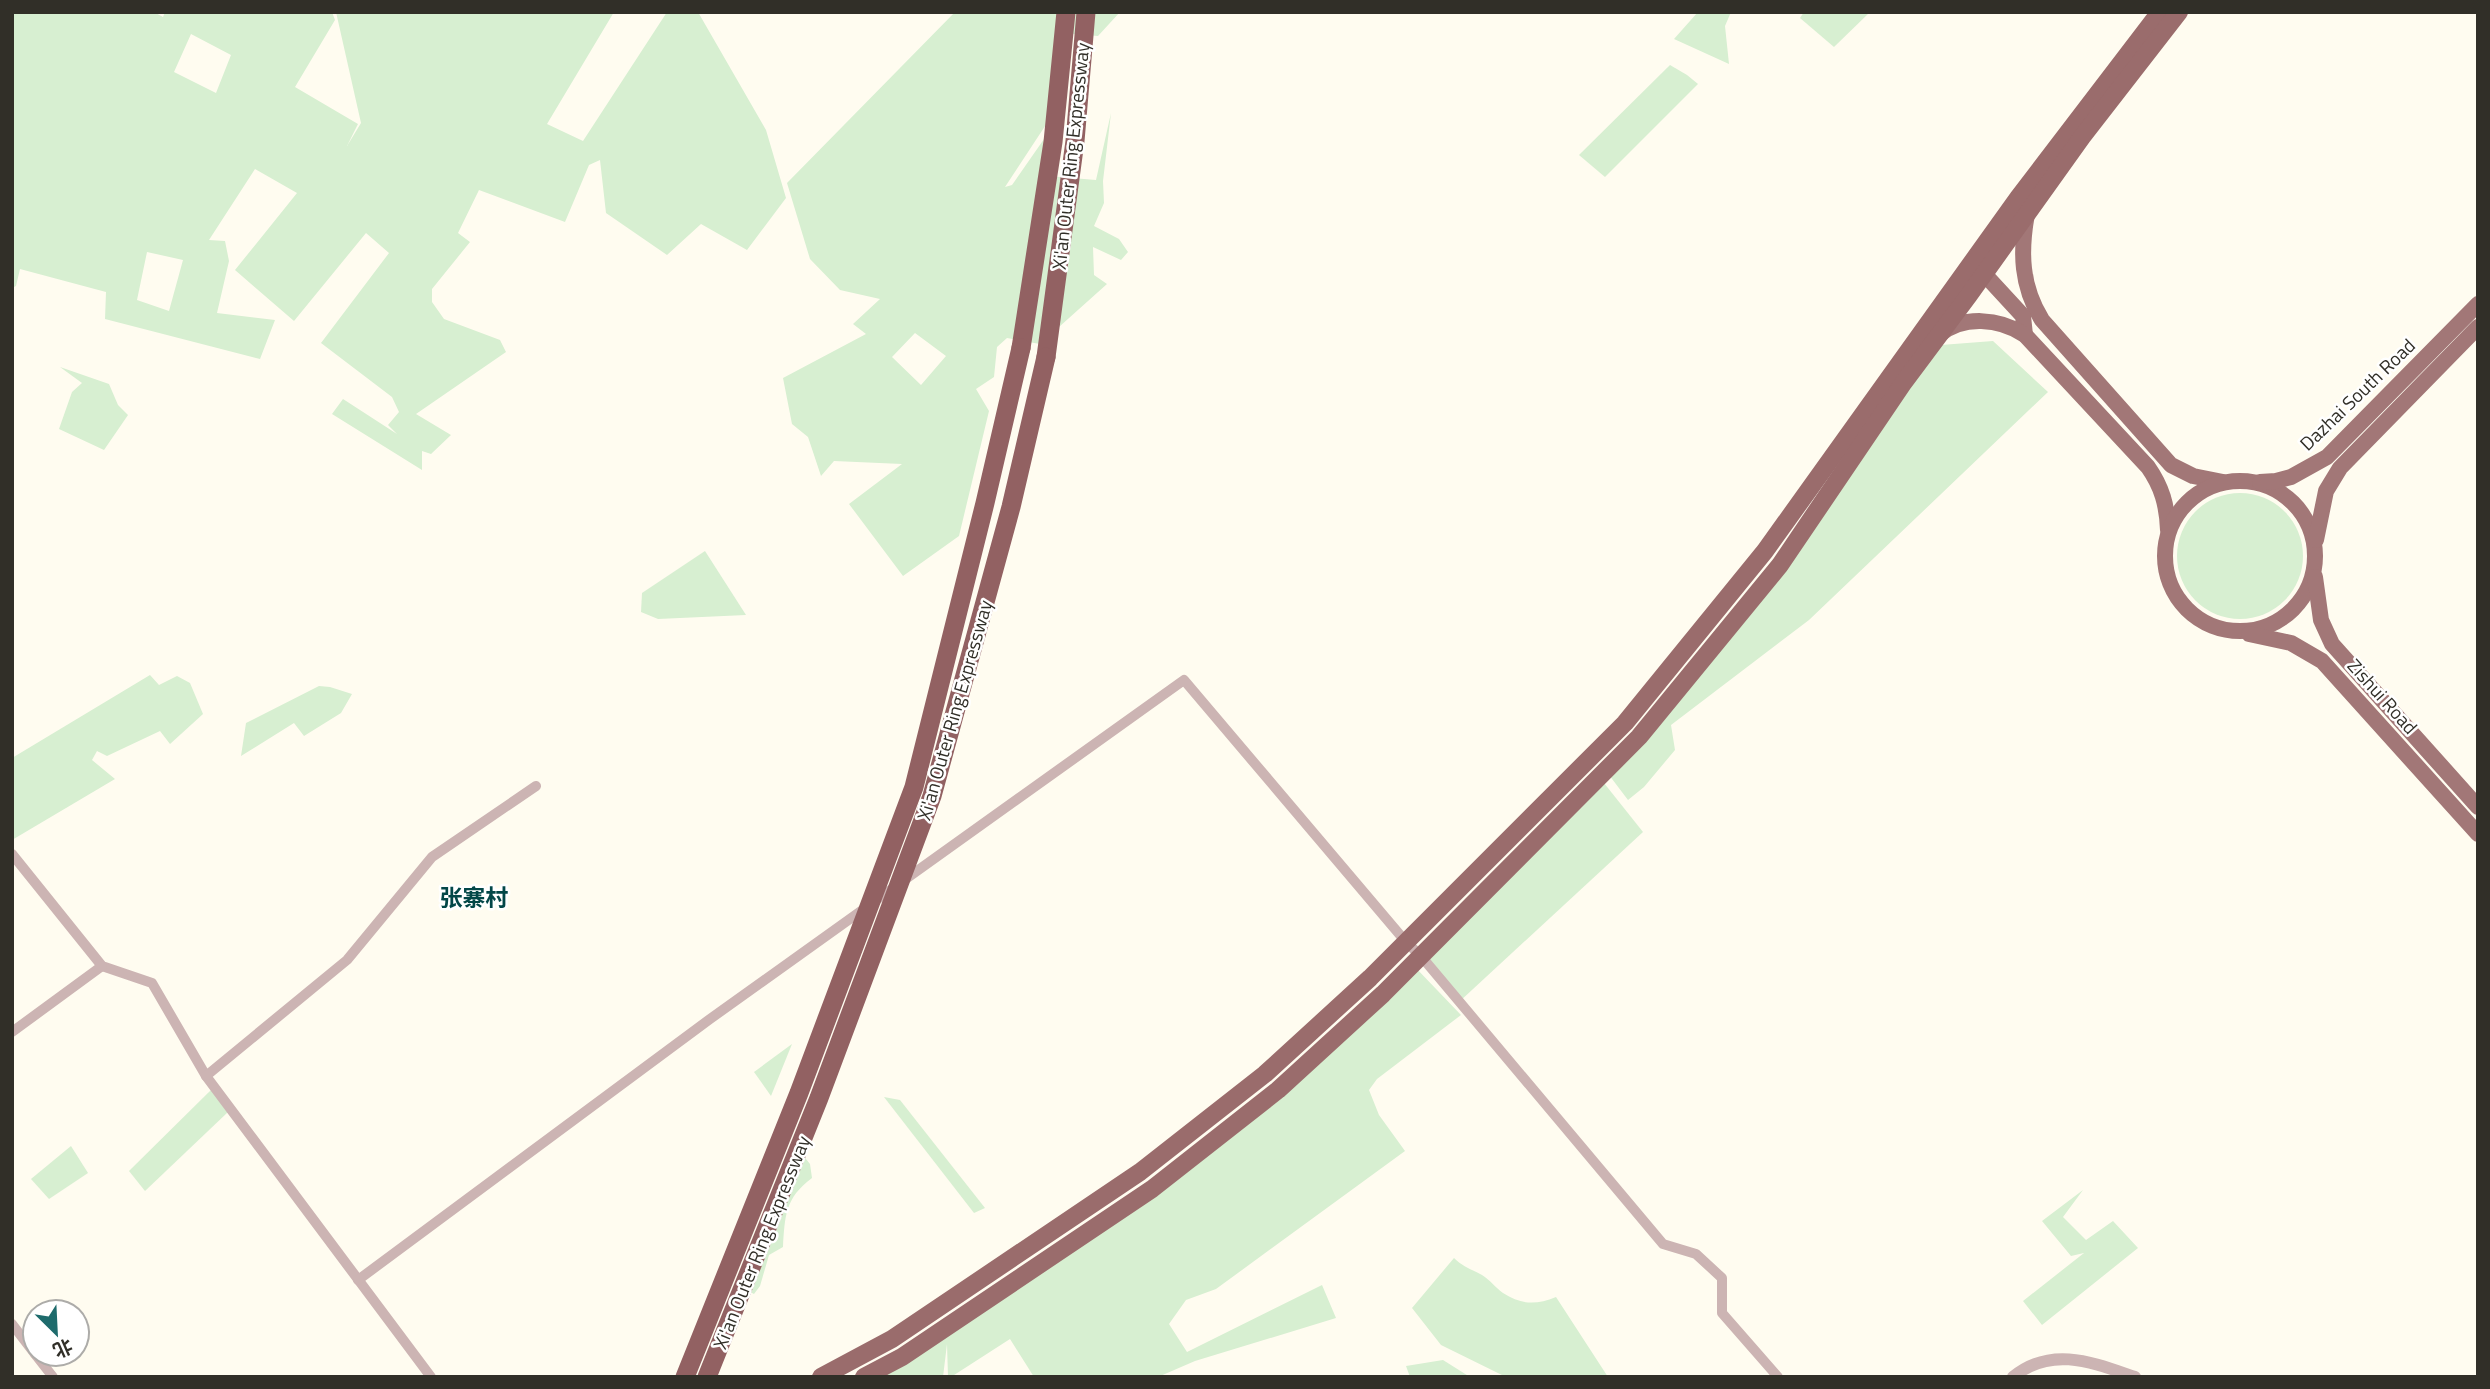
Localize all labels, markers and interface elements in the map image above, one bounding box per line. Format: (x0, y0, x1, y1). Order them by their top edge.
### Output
street label: Xi'an Outer Ring Expressway (1044, 41, 1096, 271)
street label: Dazhai South Road (2293, 331, 2421, 457)
street label: Xi'an Outer Ring Expressway (909, 596, 999, 824)
street label: Zishui Road (2341, 652, 2425, 740)
district label: 张寨村 (440, 880, 509, 915)
street label: Xi'an Outer Ring Expressway (705, 1131, 817, 1353)
north arrow (21, 1298, 91, 1368)
text: 北 (49, 1332, 78, 1366)

